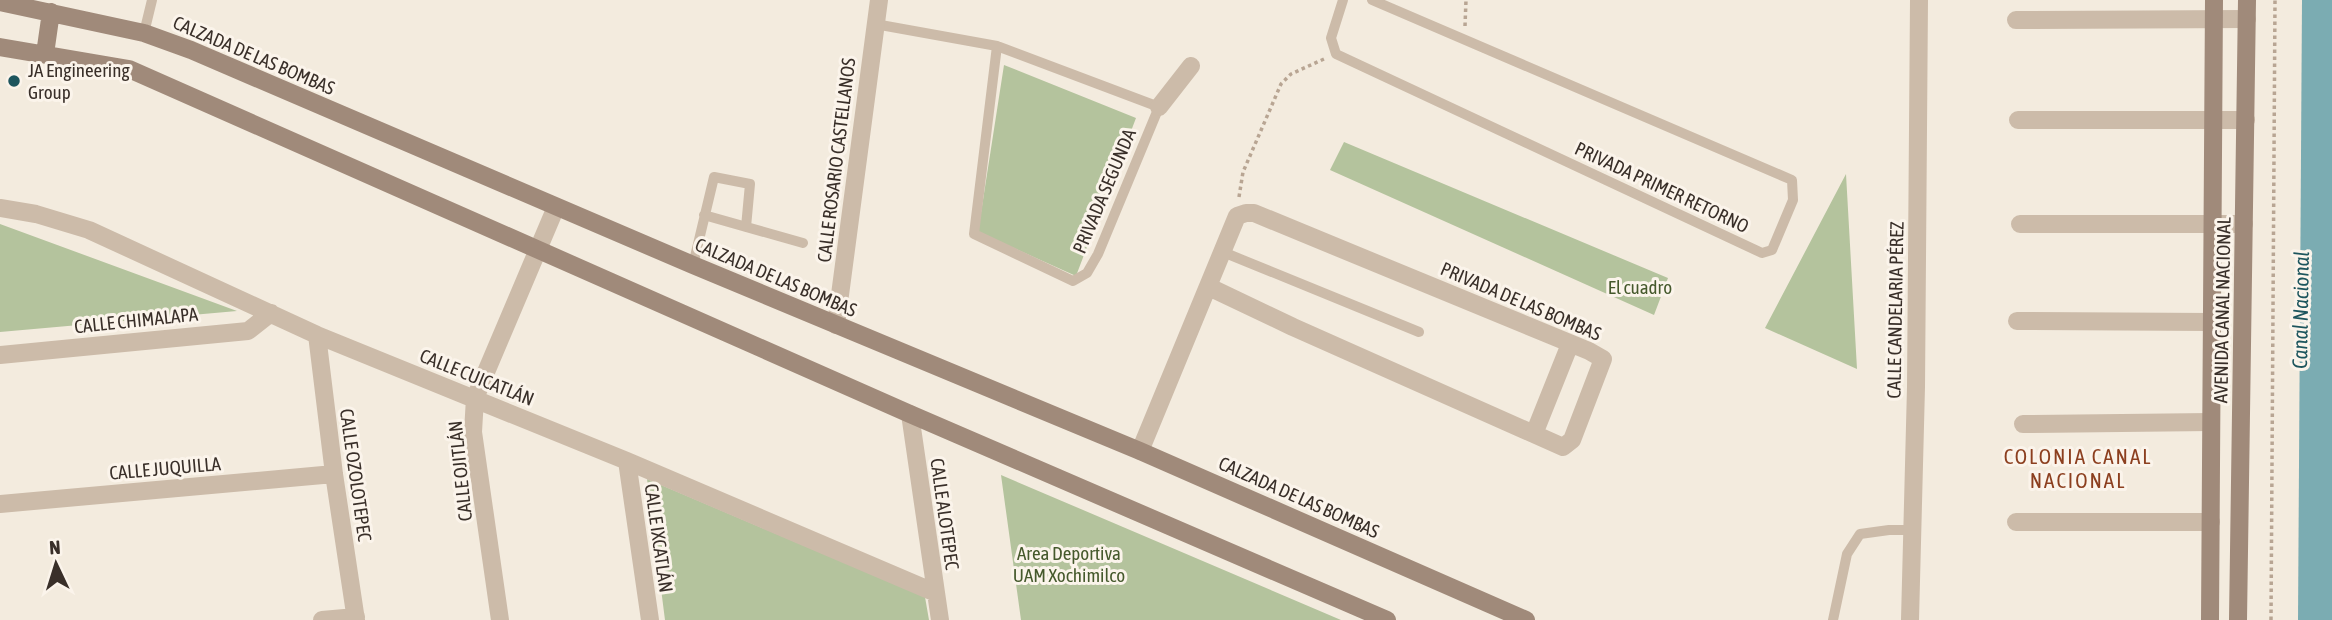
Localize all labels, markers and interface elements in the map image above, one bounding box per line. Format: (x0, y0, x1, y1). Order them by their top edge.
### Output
street label: CALZADA DE LAS BOMBAS (170, 11, 338, 99)
street label: CALLE ROSARIO CASTELLANOS (813, 57, 859, 263)
place label: JA Engineering Group (28, 59, 130, 103)
marker: JA Engineering Group (6, 73, 22, 89)
street label: PRIVADA SEGUNDA (1068, 125, 1140, 256)
street label: PRIVADA PRIMER RETORNO (1571, 137, 1753, 237)
street label: AVENIDA CANAL NACIONAL (2209, 216, 2235, 403)
street label: CALLE CANDELARIA PÉREZ (1882, 221, 1908, 399)
street label: CALZADA DE LAS BOMBAS (692, 233, 860, 321)
water label: Canal Nacional (2287, 251, 2313, 369)
street label: PRIVADA DE LAS BOMBAS (1437, 257, 1605, 345)
park label: El cuadro (1608, 276, 1672, 298)
street label: CALLE CHIMALAPA (73, 302, 200, 337)
street label: CALLE CUICATLÁN (417, 344, 537, 410)
street label: CALLE OZOLOTEPEC (336, 407, 376, 543)
street label: CALLE OJITLÁN (444, 420, 476, 522)
district label: COLONIA CANAL NACIONAL (2004, 444, 2152, 492)
street label: CALLE JUQUILLA (108, 452, 222, 484)
street label: CALZADA DE LAS BOMBAS (1215, 452, 1383, 542)
street label: CALLE ALOTEPEC (926, 457, 964, 572)
street label: CALLE IXCATLÁN (640, 482, 678, 594)
north arrow (21, 529, 91, 599)
text: N (48, 536, 61, 558)
park label: Area Deportiva UAM Xochimilco (1013, 542, 1125, 586)

